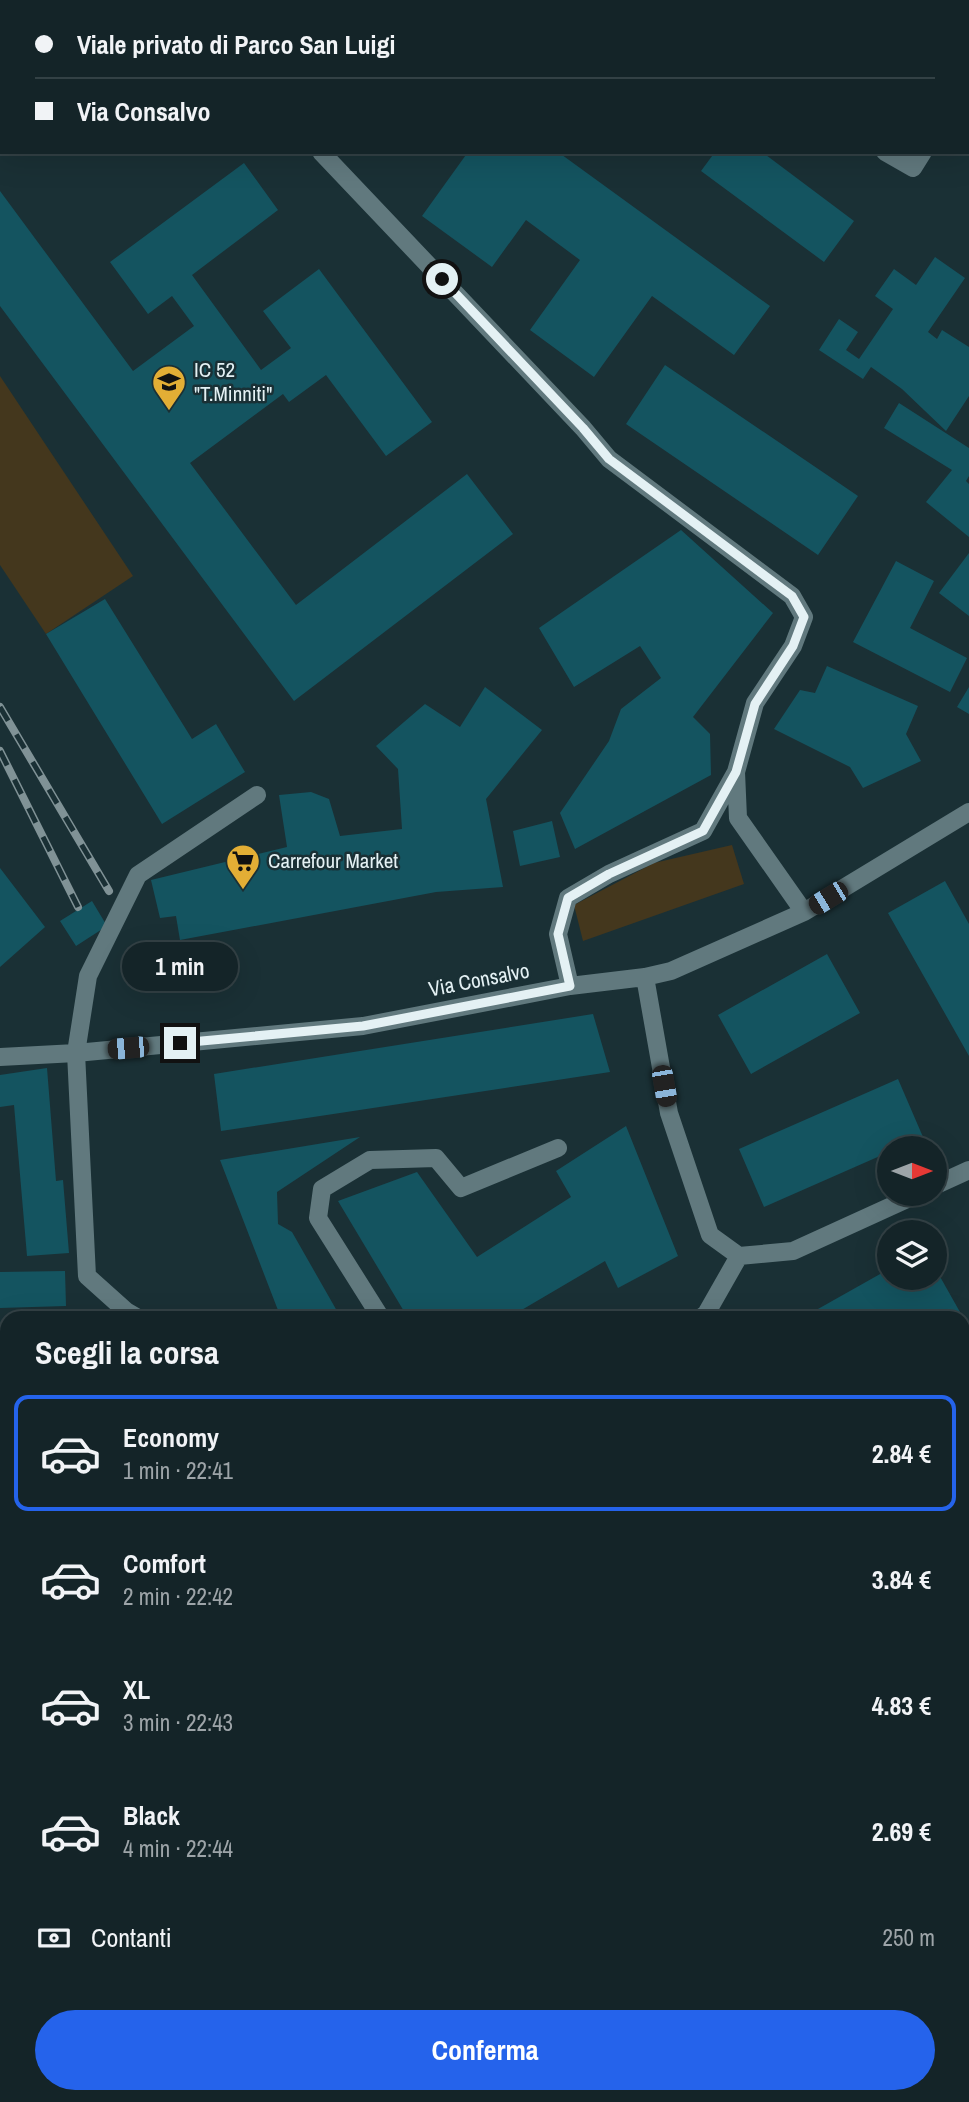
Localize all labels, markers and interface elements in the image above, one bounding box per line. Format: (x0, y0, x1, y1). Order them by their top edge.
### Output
text: Viale privato di Parco San Luigi (77, 27, 395, 62)
text: Via Consalvo (77, 94, 211, 129)
route start (426, 263, 458, 295)
place label: IC 52 "T.Minniti" (194, 355, 272, 408)
school or university icon: IC 52 "T.Minniti" (150, 363, 188, 412)
supermarket icon: Carrefour Market (224, 842, 262, 891)
place label: Carrefour Market (268, 846, 398, 875)
car (805, 878, 852, 918)
callout: 1 min (122, 942, 238, 990)
text: 1 min (155, 951, 205, 982)
street label: Via Consalvo (426, 956, 532, 1003)
route end (164, 1027, 196, 1059)
car (107, 1036, 150, 1060)
car (651, 1063, 678, 1109)
north arrow (877, 1136, 947, 1206)
map controls (877, 1136, 947, 1290)
button: layers (877, 1220, 947, 1290)
text: Scegli la corsa (35, 1331, 219, 1374)
text: Economy (123, 1420, 219, 1455)
icon: car (39, 1422, 102, 1485)
text: 2.84 € (872, 1436, 931, 1471)
text: 1 min · 22:41 (123, 1455, 233, 1486)
text: Comfort (123, 1546, 206, 1581)
icon: car (39, 1548, 102, 1611)
text: 3.84 € (872, 1562, 931, 1597)
text: 2 min · 22:42 (123, 1581, 233, 1612)
text: XL (123, 1672, 150, 1707)
icon: car (39, 1674, 102, 1737)
text: 4.83 € (872, 1688, 931, 1723)
text: 3 min · 22:43 (123, 1707, 233, 1738)
text: Black (123, 1798, 180, 1833)
icon: car (39, 1800, 102, 1863)
text: 2.69 € (872, 1814, 931, 1849)
text: 4 min · 22:44 (123, 1833, 233, 1864)
icon: cash (35, 1919, 73, 1957)
text: Contanti (91, 1920, 172, 1955)
text: 250 m (883, 1922, 935, 1953)
button: Conferma (35, 2010, 935, 2090)

